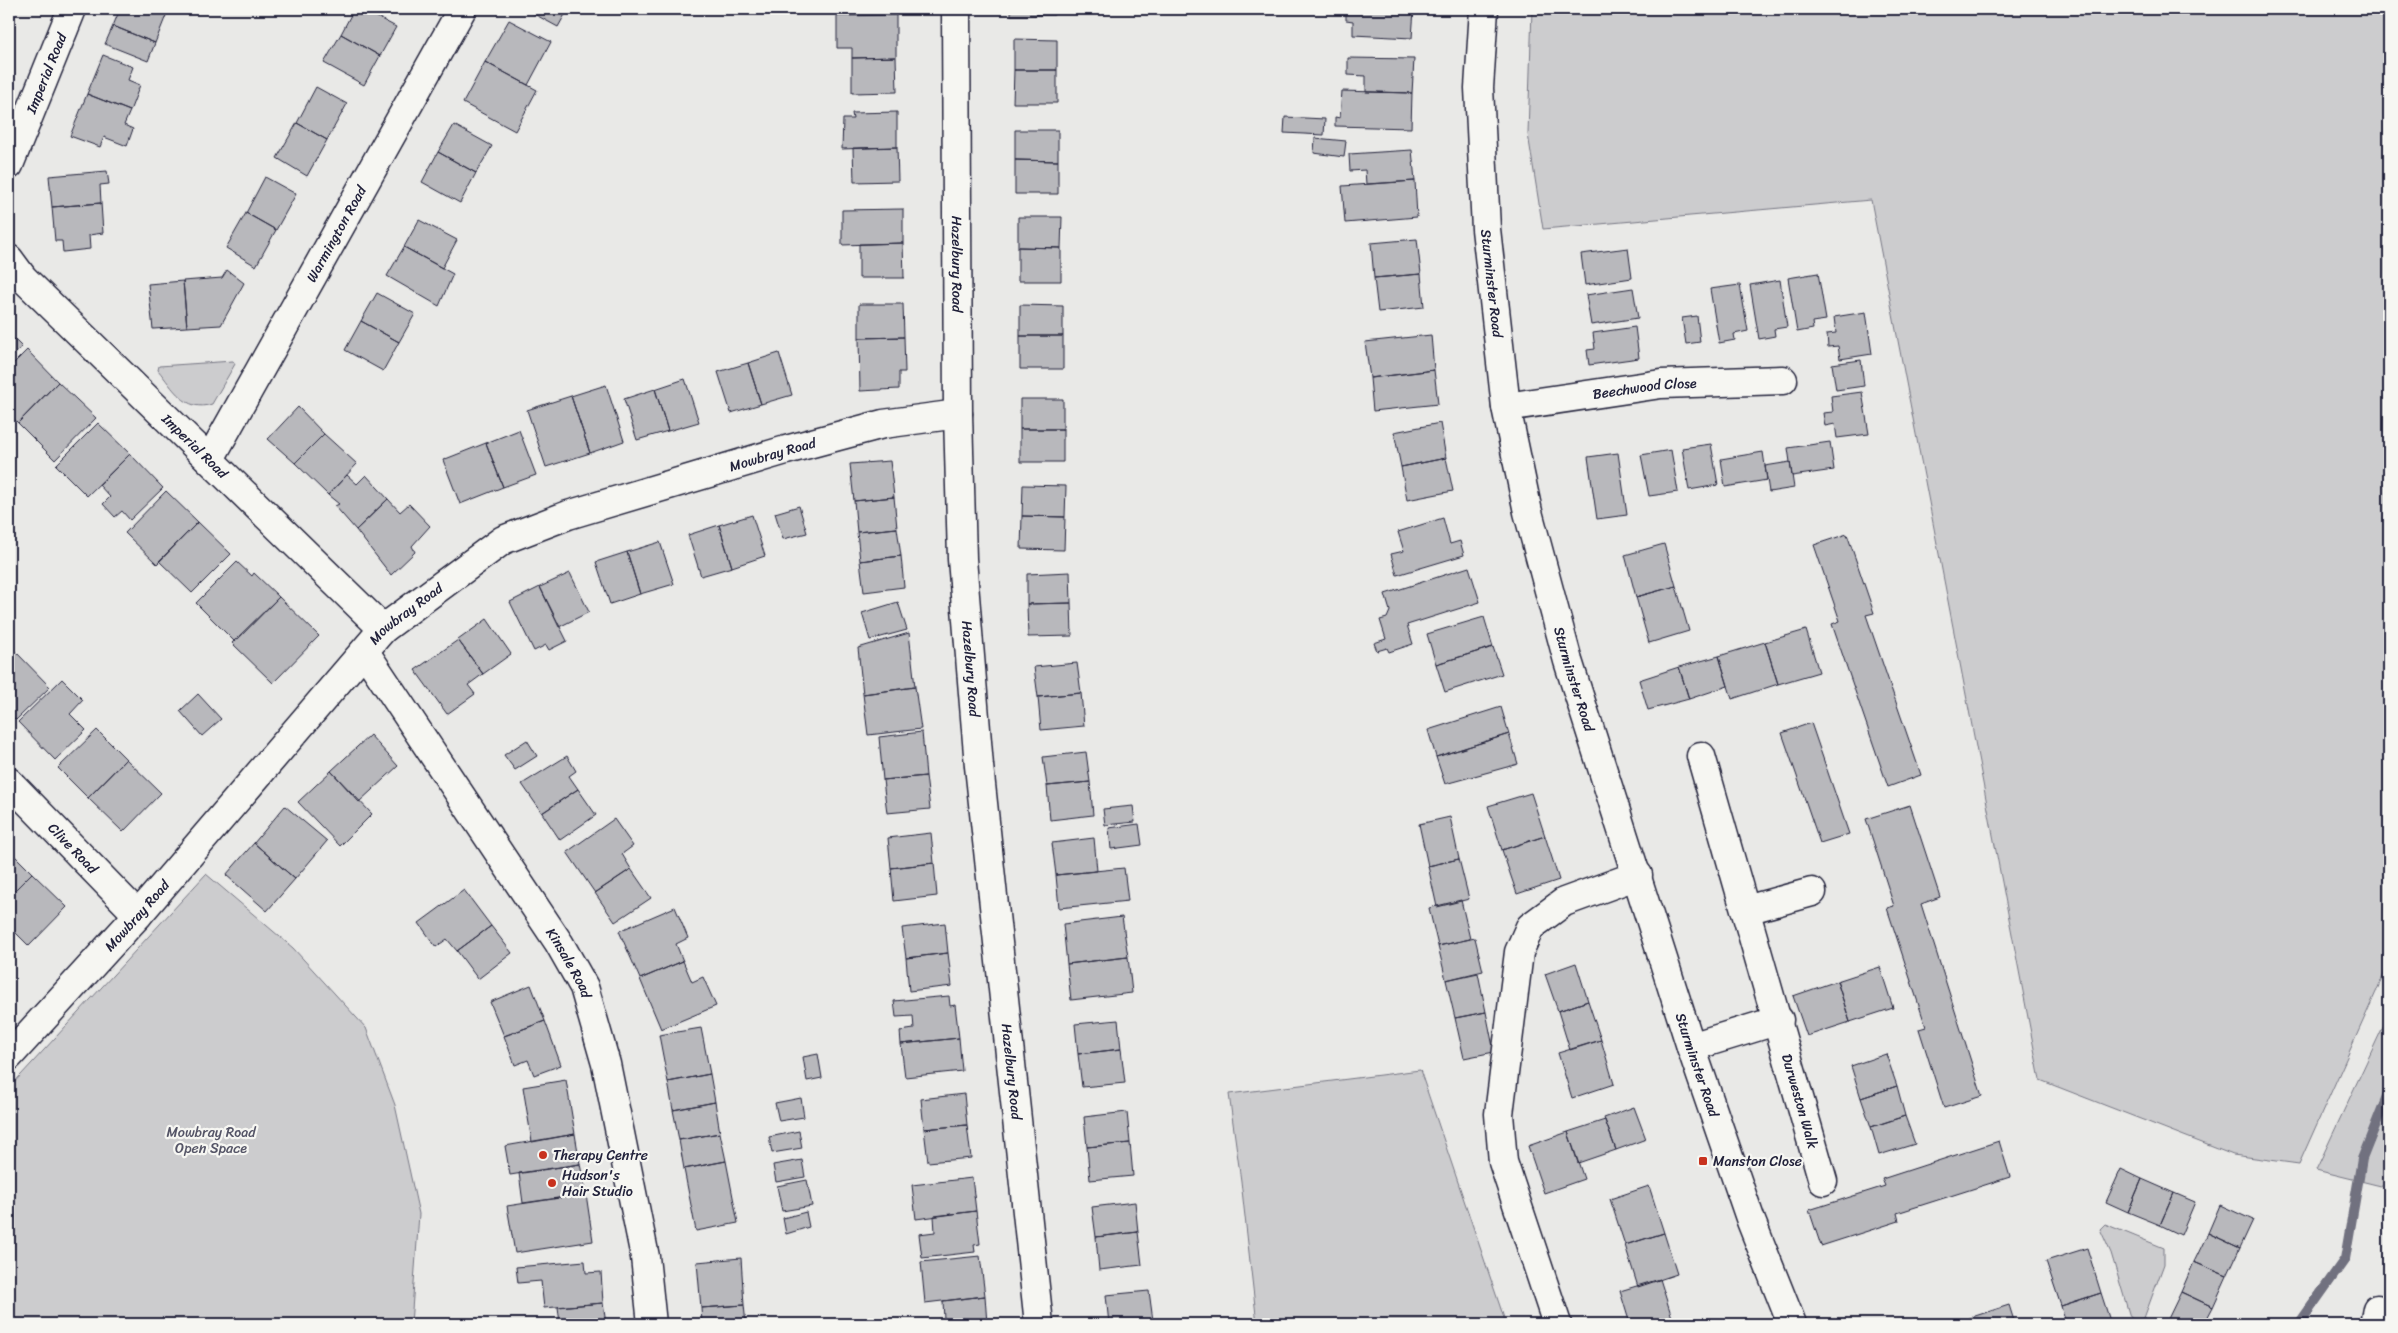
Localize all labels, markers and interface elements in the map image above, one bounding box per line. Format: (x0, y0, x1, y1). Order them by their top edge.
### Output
street label: Imperial Road (18, 27, 74, 118)
street label: Warmington Road (299, 180, 374, 287)
street label: Hazelbury Road (945, 216, 970, 314)
street label: Sturminster Road (1474, 228, 1511, 340)
street label: Beechwood Close (1591, 370, 1697, 407)
street label: Imperial Road (155, 406, 236, 486)
street label: Mowbray Road (726, 430, 820, 479)
street label: Mowbray Road (362, 575, 450, 650)
street label: Hazelbury Road (955, 619, 988, 719)
street label: Sturminster Road (1547, 624, 1603, 736)
street label: Clive Road (42, 816, 105, 881)
street label: Mowbray Road (98, 873, 177, 957)
street label: Kinsale Road (539, 922, 599, 1002)
street label: Sturminster Road (1668, 1009, 1727, 1122)
street label: Hazelbury Road (994, 1022, 1030, 1122)
street label: Durweston Walk (1775, 1051, 1826, 1152)
park label: Mowbray Road Open Space (166, 1120, 257, 1161)
place label: Therapy Centre (553, 1143, 648, 1168)
marker: Therapy Centre (537, 1149, 549, 1161)
place label: Manston Close (1713, 1149, 1802, 1174)
marker: Manston Close (1697, 1155, 1709, 1167)
place label: Hudson's Hair Studio (562, 1163, 633, 1204)
marker: Hudson's Hair Studio (546, 1177, 558, 1189)

